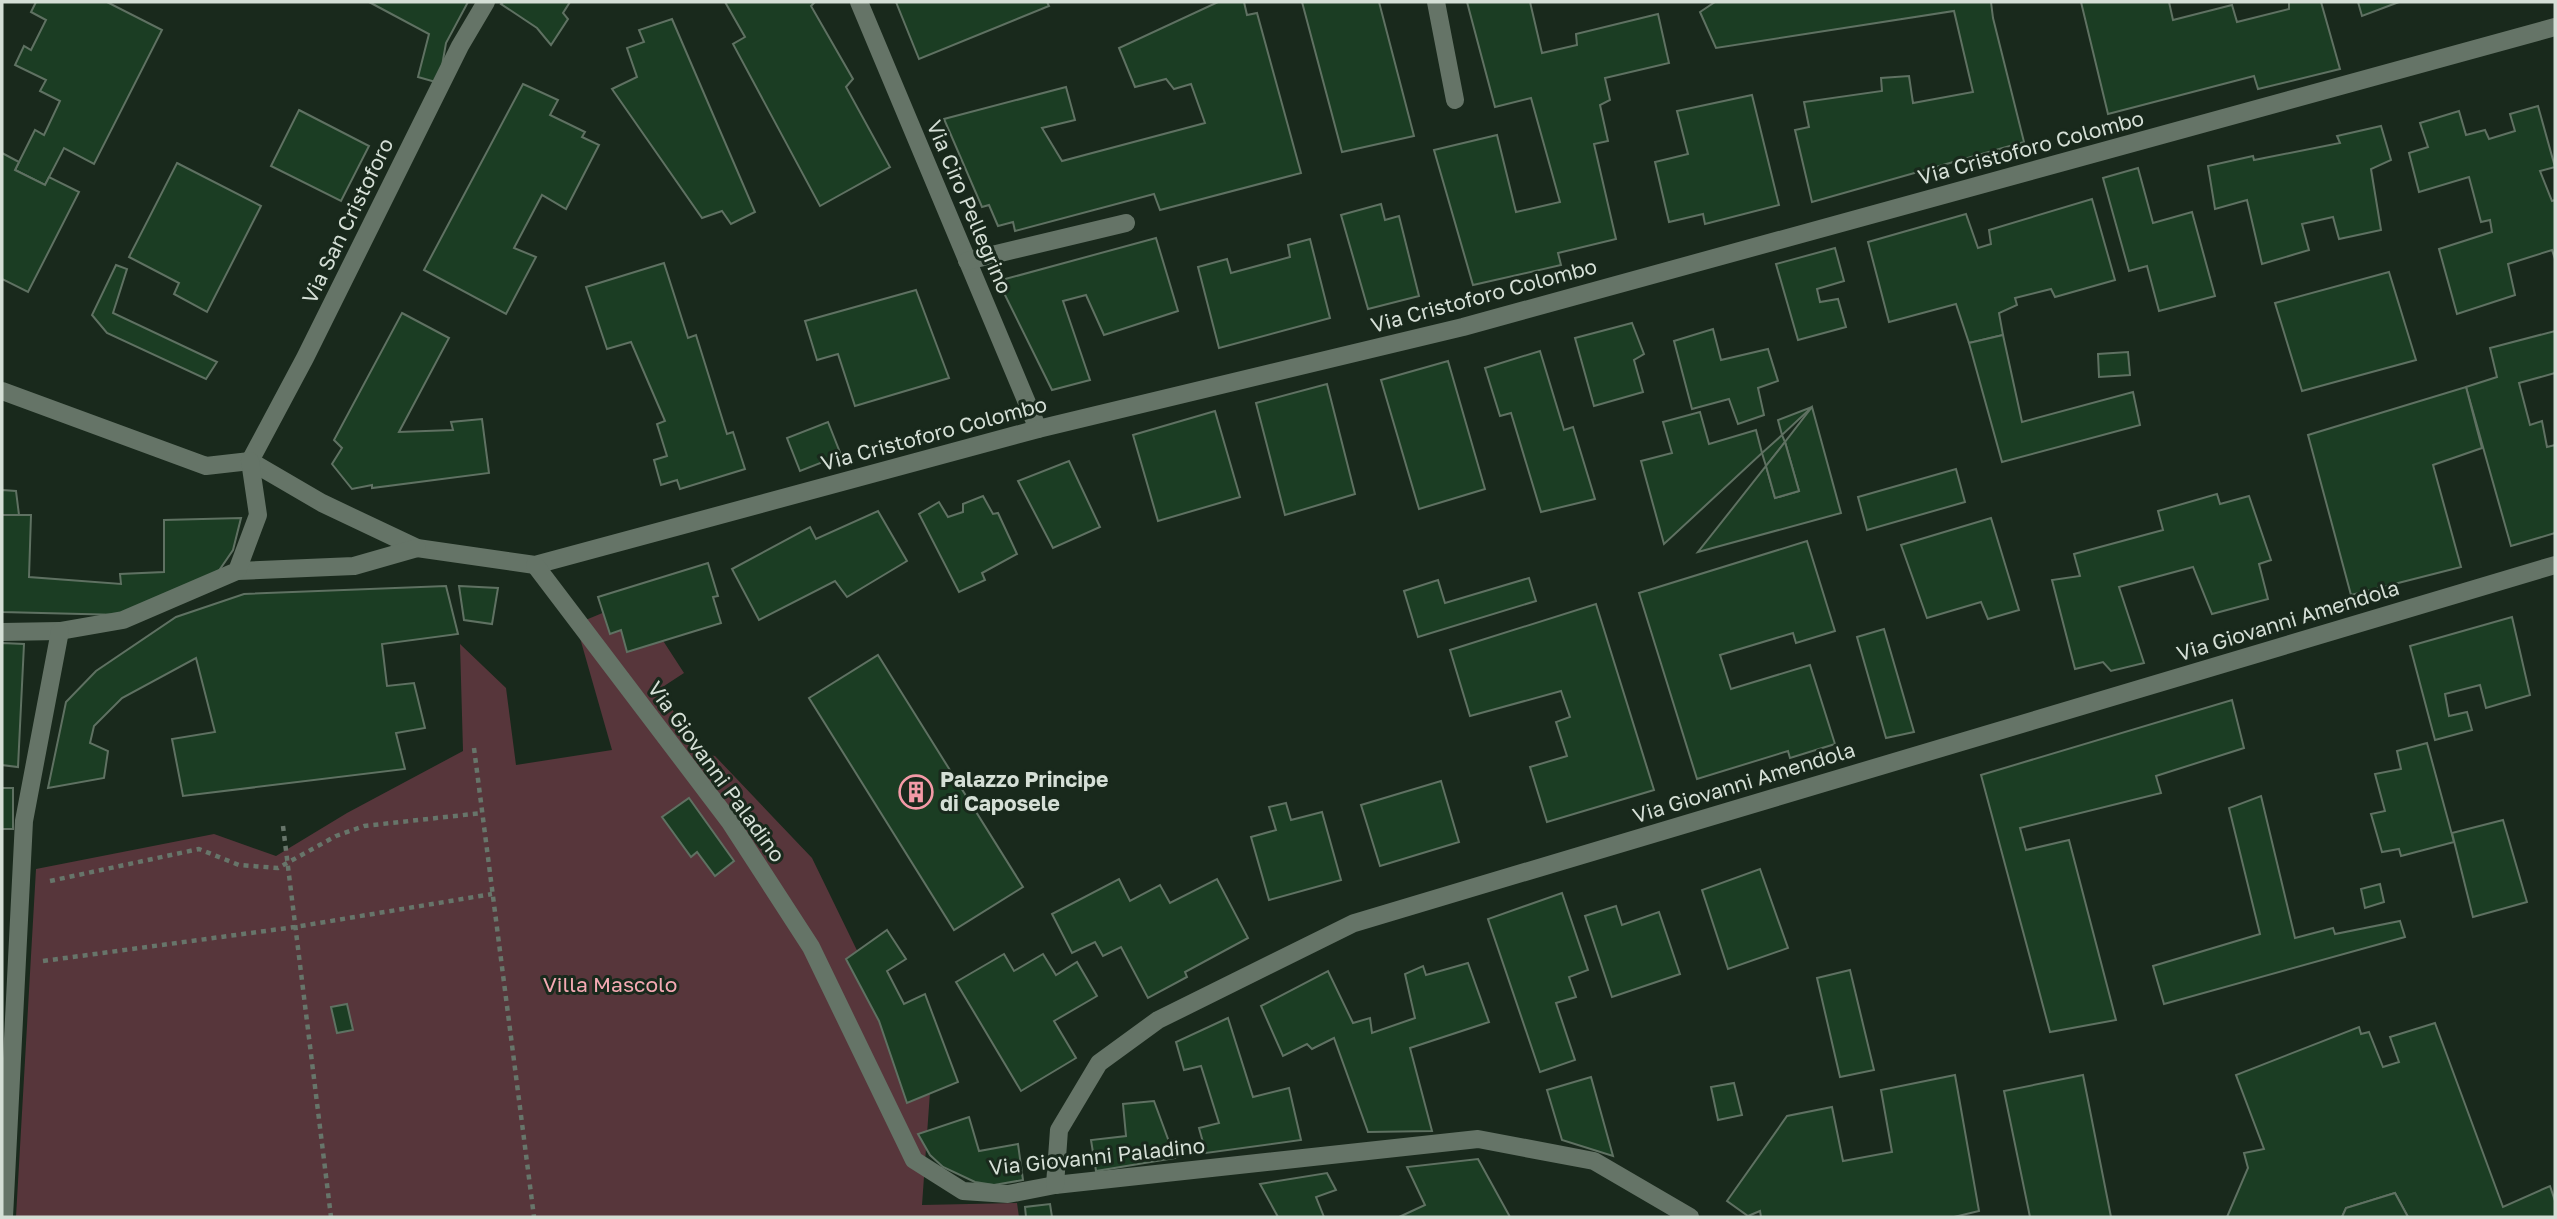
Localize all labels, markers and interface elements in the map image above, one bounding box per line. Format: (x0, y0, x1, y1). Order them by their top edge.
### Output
street label: Via Cristoforo Colombo (1915, 104, 2147, 190)
street label: Via Ciro Pellegrino (922, 116, 1018, 297)
street label: Via San Cristoforo (296, 134, 398, 308)
street label: Via Cristoforo Colombo (1368, 252, 1600, 338)
street label: Via Cristoforo Colombo (818, 390, 1050, 476)
street label: Via Giovanni Amendola (2173, 574, 2402, 666)
street label: Via Giovanni Paladino (642, 676, 791, 867)
street label: Via Giovanni Amendola (1629, 736, 1858, 828)
place label: Palazzo Principe di Caposele (940, 766, 1108, 816)
building icon: Palazzo Principe di Caposele (897, 773, 935, 811)
park label: Villa Mascolo (543, 971, 677, 997)
street label: Via Giovanni Paladino (988, 1132, 1206, 1180)

